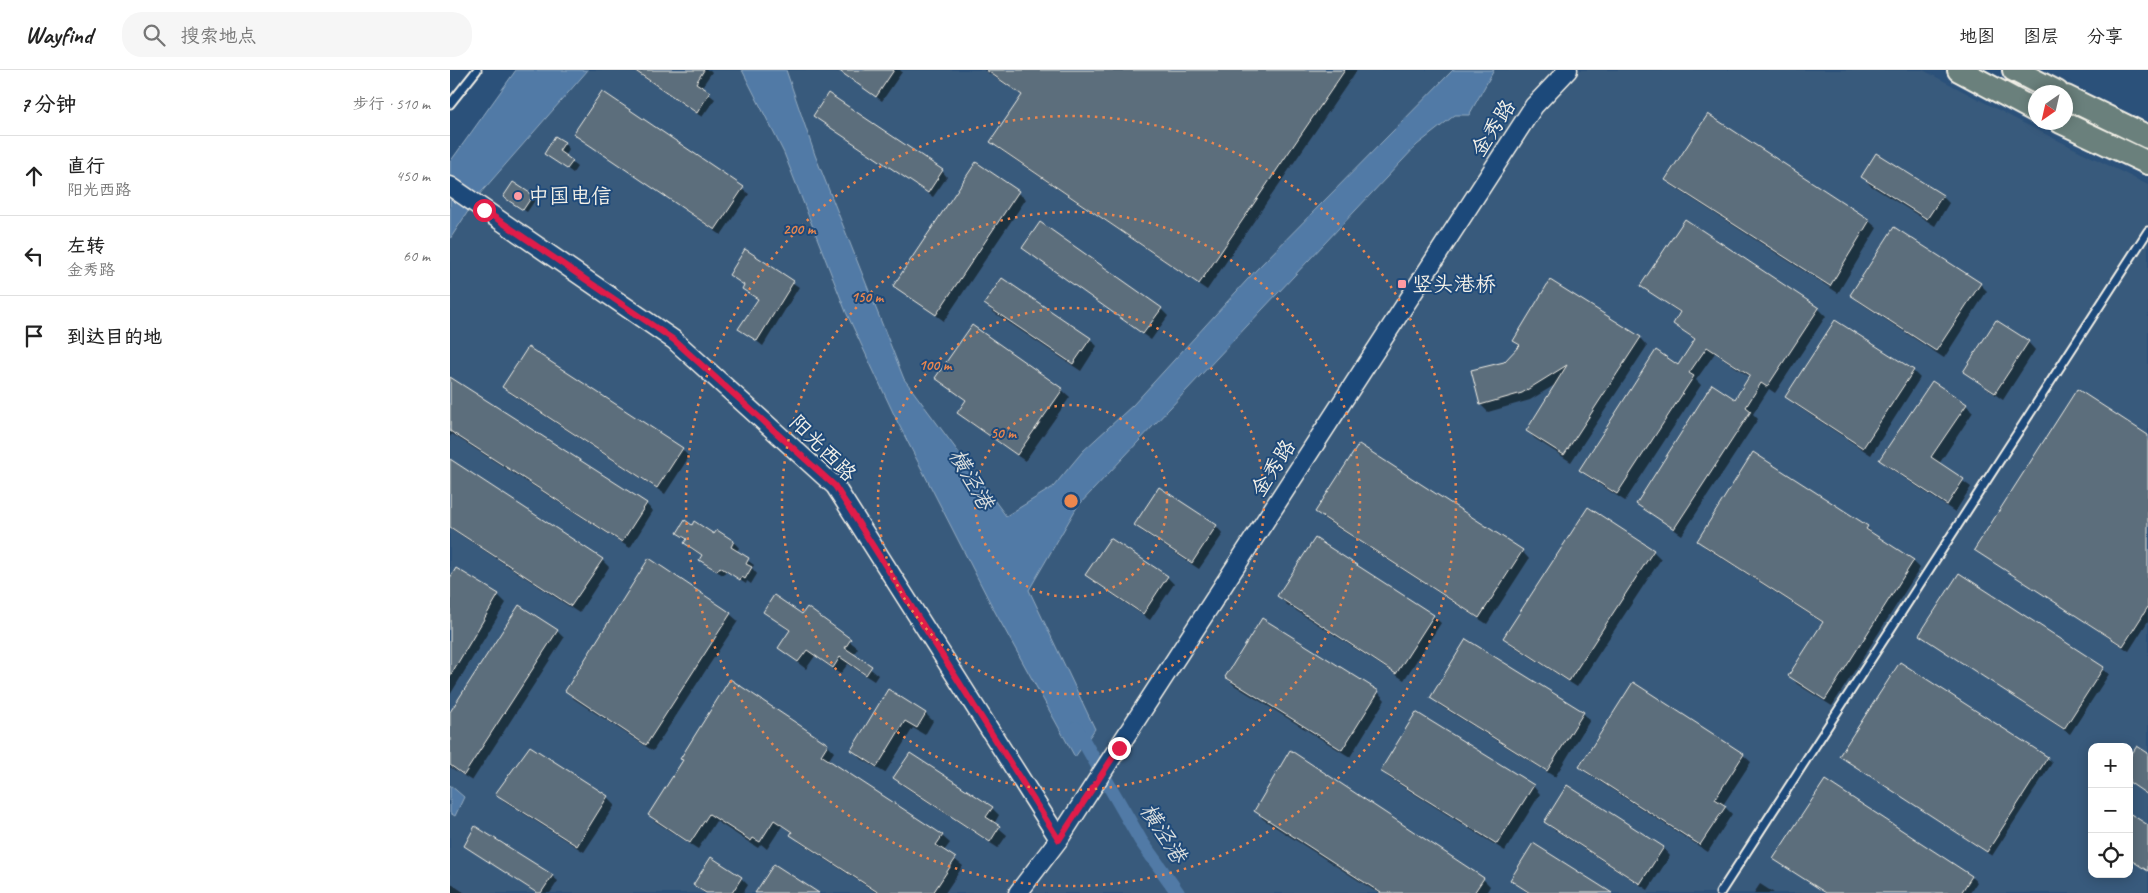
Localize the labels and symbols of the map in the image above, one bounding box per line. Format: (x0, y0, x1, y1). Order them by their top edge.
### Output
north arrow (2028, 85, 2073, 130)
street label: 金秀路 (1465, 95, 1521, 161)
place label: 中国电信 (528, 183, 612, 209)
marker: 中国电信 (512, 190, 524, 202)
route start (473, 199, 496, 222)
text: 200 m (783, 220, 817, 239)
place label: 竖头港桥 (1412, 271, 1496, 297)
marker: 竖头港桥 (1396, 278, 1408, 290)
text: 150 m (851, 288, 885, 307)
text: 100 m (919, 356, 953, 375)
street label: 阳光西路 (784, 409, 862, 487)
text: 50 m (990, 424, 1017, 443)
street label: 金秀路 (1245, 435, 1301, 501)
water label: 横泾港 (942, 443, 1001, 516)
centre of rings (1062, 492, 1080, 510)
route end (1108, 737, 1131, 760)
water label: 横泾港 (1133, 798, 1194, 870)

